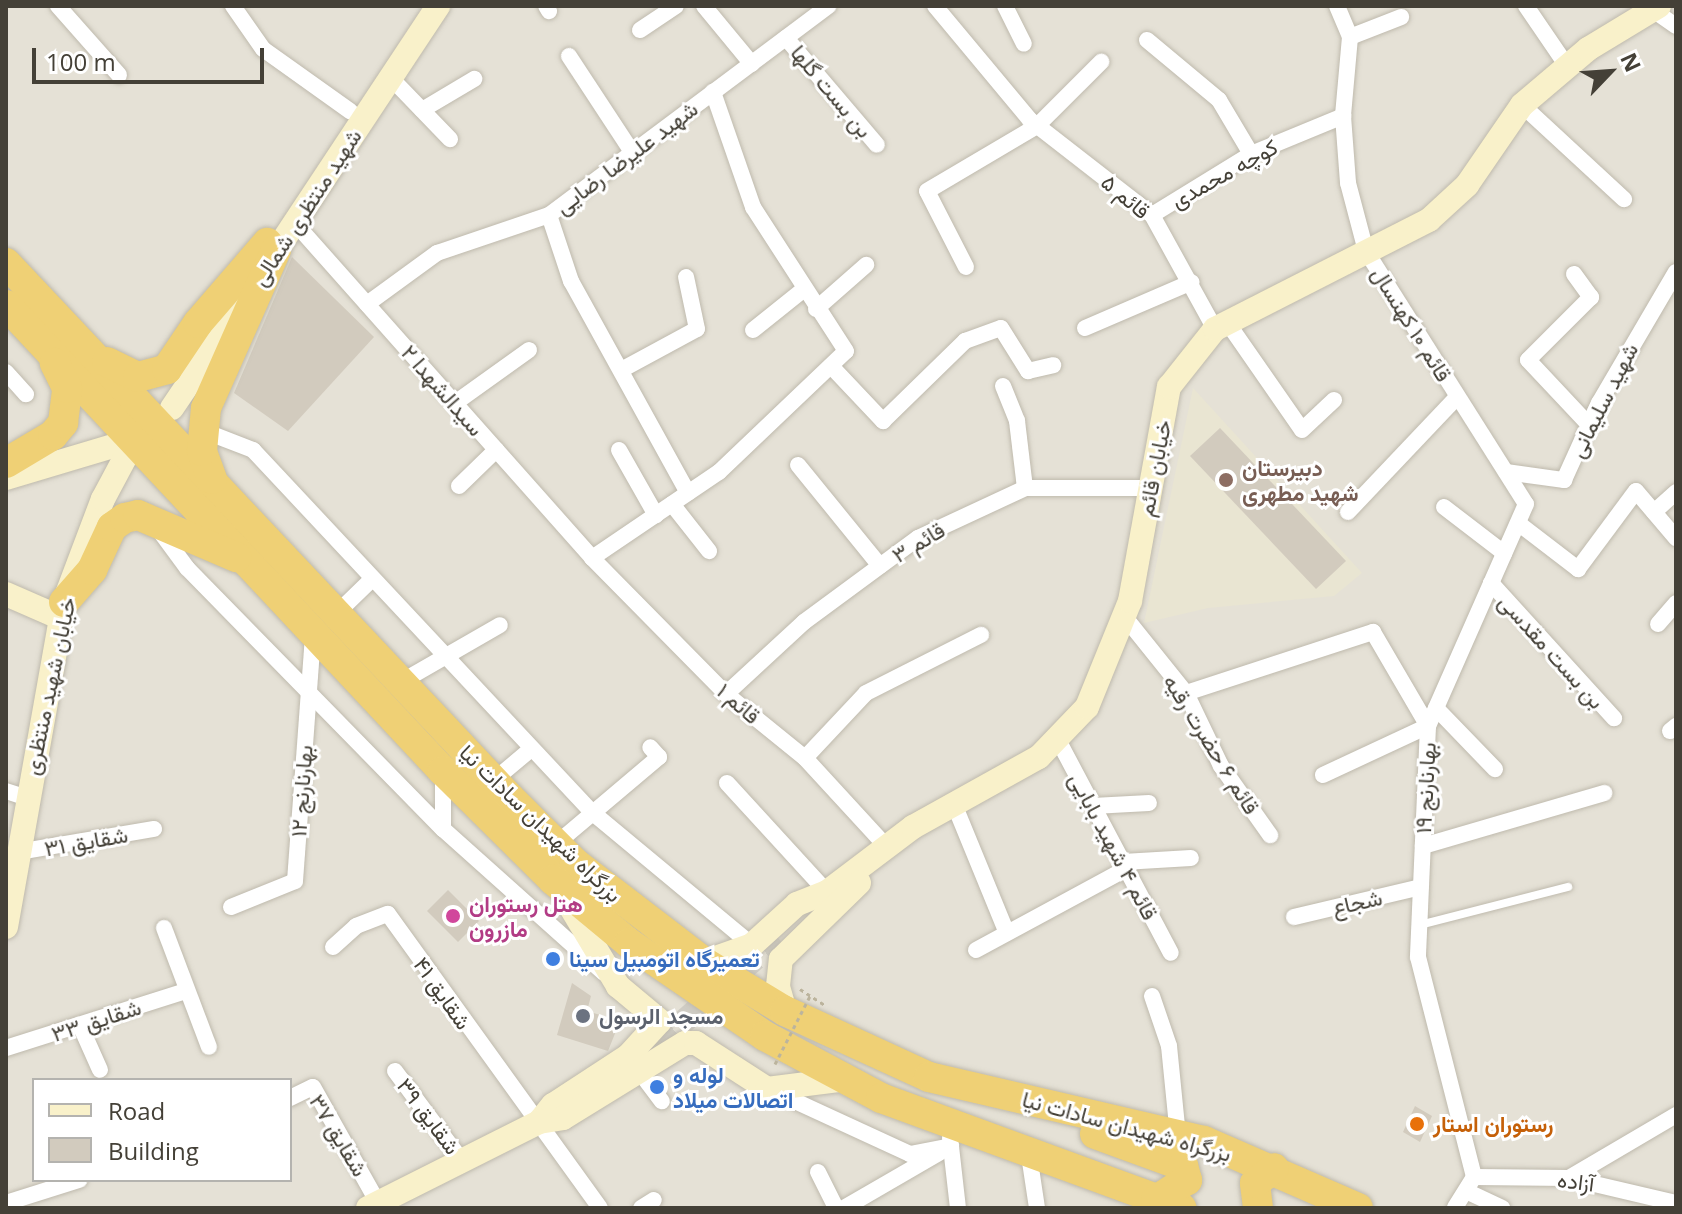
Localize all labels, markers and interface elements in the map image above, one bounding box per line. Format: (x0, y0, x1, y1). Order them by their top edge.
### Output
scale bar (36, 32, 268, 82)
north arrow (1570, 32, 1650, 112)
street label: بن بست گلها (786, 39, 878, 143)
text: 100 m (46, 45, 116, 78)
text: N (1614, 47, 1649, 76)
street label: شهید علیرضا رضایی (550, 95, 702, 219)
street label: شهید منتظری شمالی (245, 124, 367, 290)
street label: کوچه محمدی (1166, 133, 1282, 213)
street label: قائم ۵ (1096, 168, 1156, 224)
street label: قائم ۱۰ کهنسال (1366, 262, 1458, 386)
street label: شهید سلیمانی (1563, 338, 1643, 462)
street label: سیدالشهدا ۲ (396, 339, 490, 441)
street label: خیابان قائم (1132, 417, 1176, 519)
place label: دبیرستان شهید مطهری (1242, 454, 1358, 506)
marker: دبیرستان شهید مطهری (1217, 471, 1235, 489)
street label: قائم ۳ (887, 516, 949, 568)
street label: بن بست مقدسی (1494, 588, 1610, 714)
street label: خیابان شهید منتظری (17, 595, 81, 777)
street label: قائم ۶ حضرت رقیه (1159, 669, 1265, 819)
street label: قائم ۱ (712, 677, 766, 729)
street label: بزرگراه شهیدان سادات نیا (454, 739, 628, 907)
street label: بهارنارنج ۱۹ (1409, 742, 1441, 834)
street label: بهارنارنج ۱۲ (285, 744, 317, 838)
street label: قائم ۴ شهید بابایی (1064, 768, 1164, 924)
street label: شقایق ۳۱ (42, 821, 130, 861)
street label: شجاع (1329, 883, 1385, 921)
place label: هتل رستوران مازرون (469, 890, 583, 942)
marker: هتل رستوران مازرون (444, 907, 462, 925)
place label: تعمیرگاه اتومبیل سینا (569, 946, 760, 972)
marker: تعمیرگاه اتومبیل سینا (544, 950, 562, 968)
street label: شقایق ۴۱ (409, 952, 477, 1034)
street label: شقایق ۳۳ (48, 993, 144, 1047)
place label: مسجد الرسول (599, 1003, 724, 1029)
marker: مسجد الرسول (574, 1007, 592, 1025)
place label: لوله و اتصالات میلاد (673, 1061, 793, 1112)
street label: شقایق ۳۹ (392, 1073, 466, 1159)
legend (32, 1078, 292, 1182)
marker: لوله و اتصالات میلاد (648, 1078, 666, 1096)
street label: بزرگراه شهیدان سادات نیا (1020, 1085, 1234, 1167)
street label: شقایق ۳۷ (304, 1089, 374, 1181)
text: Road (108, 1094, 165, 1127)
place label: رستوران استار (1433, 1111, 1554, 1137)
marker: رستوران استار (1408, 1115, 1426, 1133)
text: Building (108, 1134, 199, 1167)
street label: آزاده (1556, 1166, 1596, 1196)

